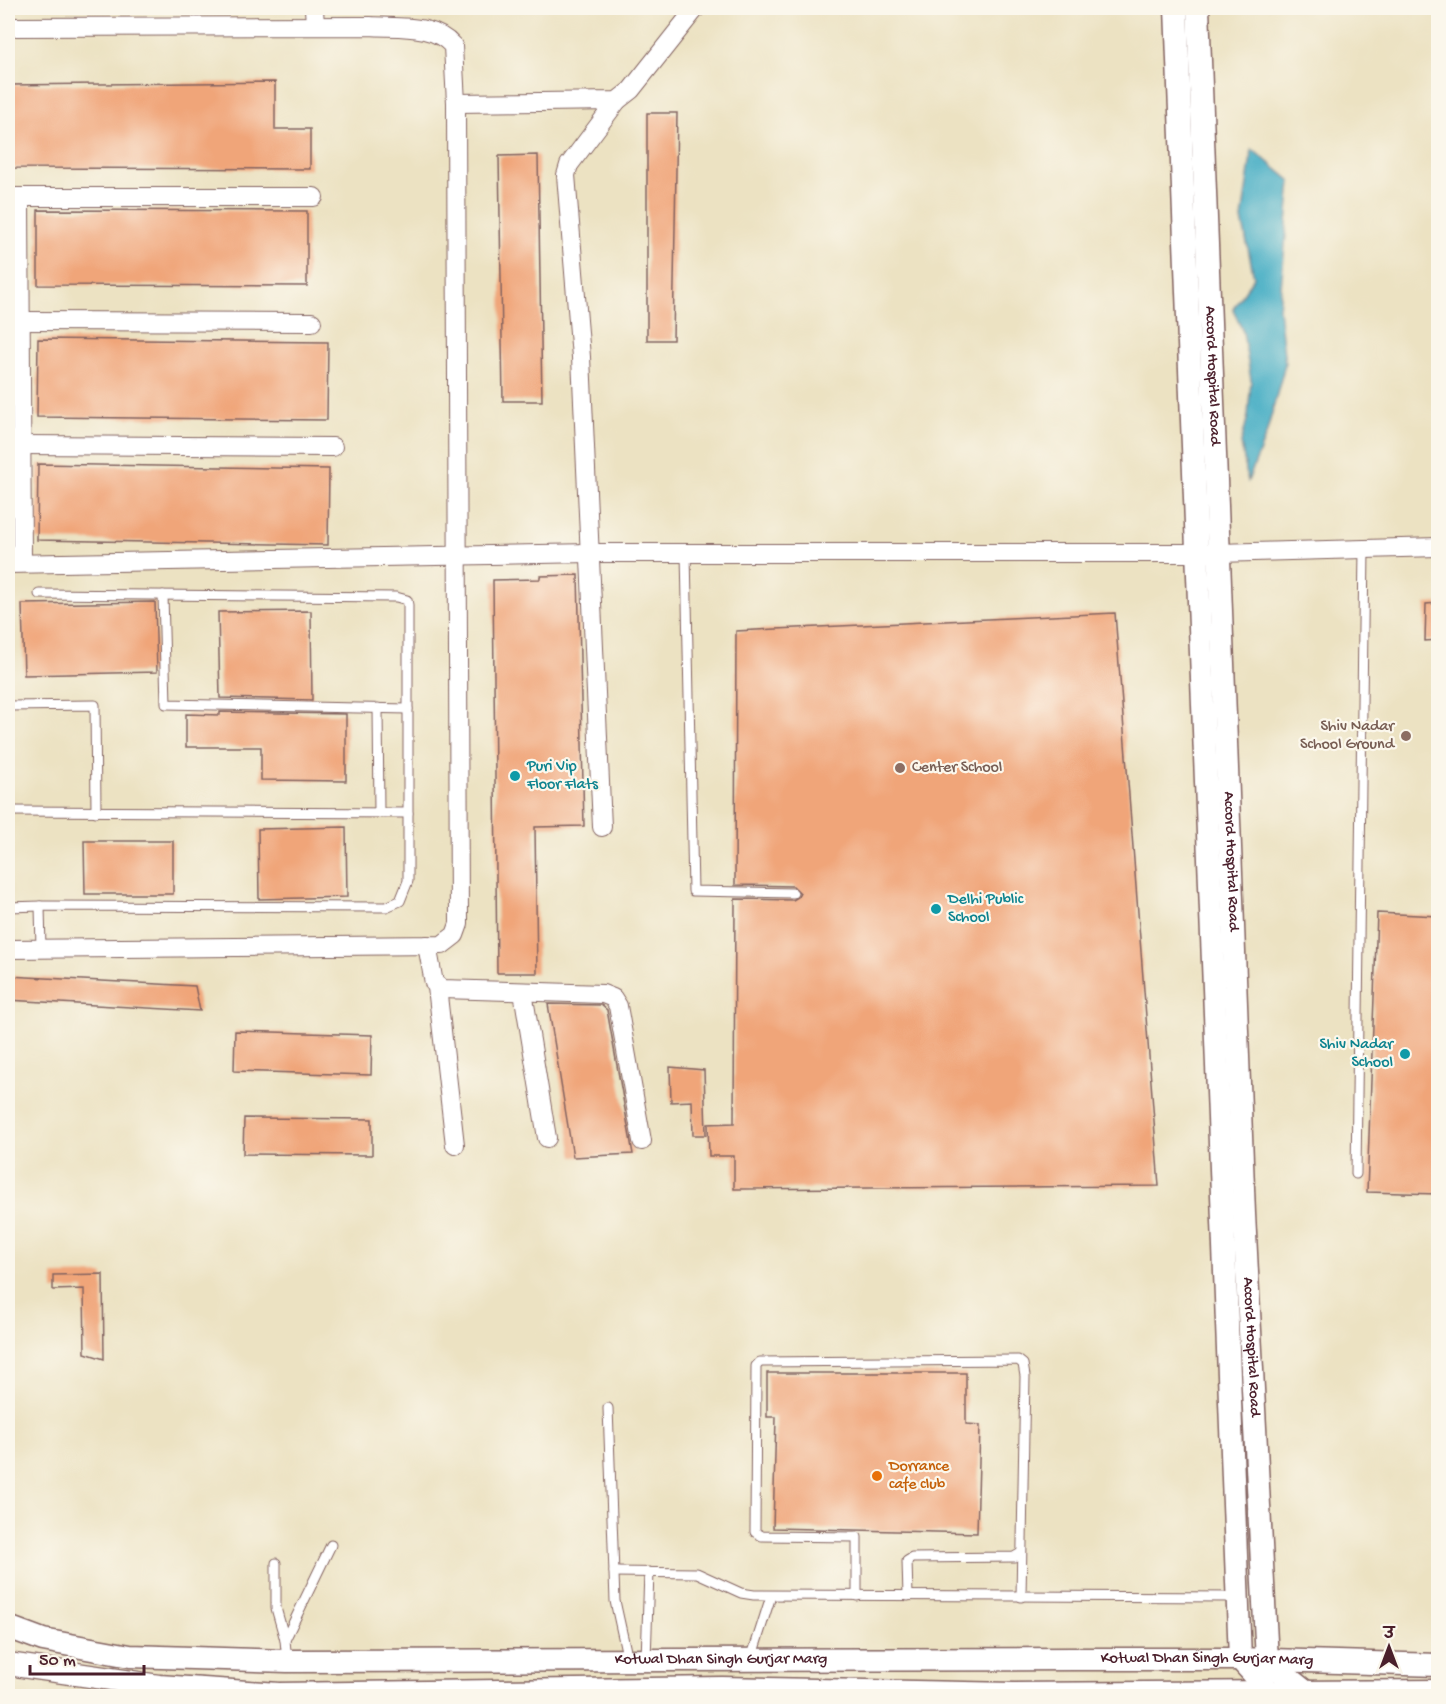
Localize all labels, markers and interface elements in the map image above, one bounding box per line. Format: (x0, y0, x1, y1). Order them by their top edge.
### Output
street label: Accord Hospital Road (1200, 305, 1224, 448)
place label: Shiv Nadar School Ground (1300, 718, 1396, 755)
marker: Shiv Nadar School Ground (1399, 729, 1413, 743)
place label: Puri Vip Floor Flats (526, 758, 599, 795)
place label: Center School (912, 759, 1002, 778)
marker: Center School (893, 761, 907, 775)
marker: Puri Vip Floor Flats (508, 769, 522, 783)
street label: Accord Hospital Road (1218, 791, 1243, 933)
place label: Delhi Public School (947, 891, 1024, 928)
marker: Delhi Public School (929, 902, 943, 916)
place label: Shiv Nadar School (1319, 1036, 1394, 1073)
marker: Shiv Nadar School (1398, 1047, 1412, 1061)
street label: Accord Hospital Road (1238, 1277, 1264, 1419)
place label: Dorrance cafe club (888, 1458, 950, 1495)
marker: Dorrance cafe club (870, 1469, 884, 1483)
north arrow (1359, 1617, 1419, 1677)
text: उ (1382, 1626, 1396, 1645)
scale bar (30, 1638, 144, 1676)
street label: Kotwal Dhan Singh Gurjar Marg (615, 1650, 827, 1670)
street label: Kotwal Dhan Singh Gurjar Marg (1101, 1650, 1314, 1671)
text: 50 m (39, 1651, 76, 1672)

